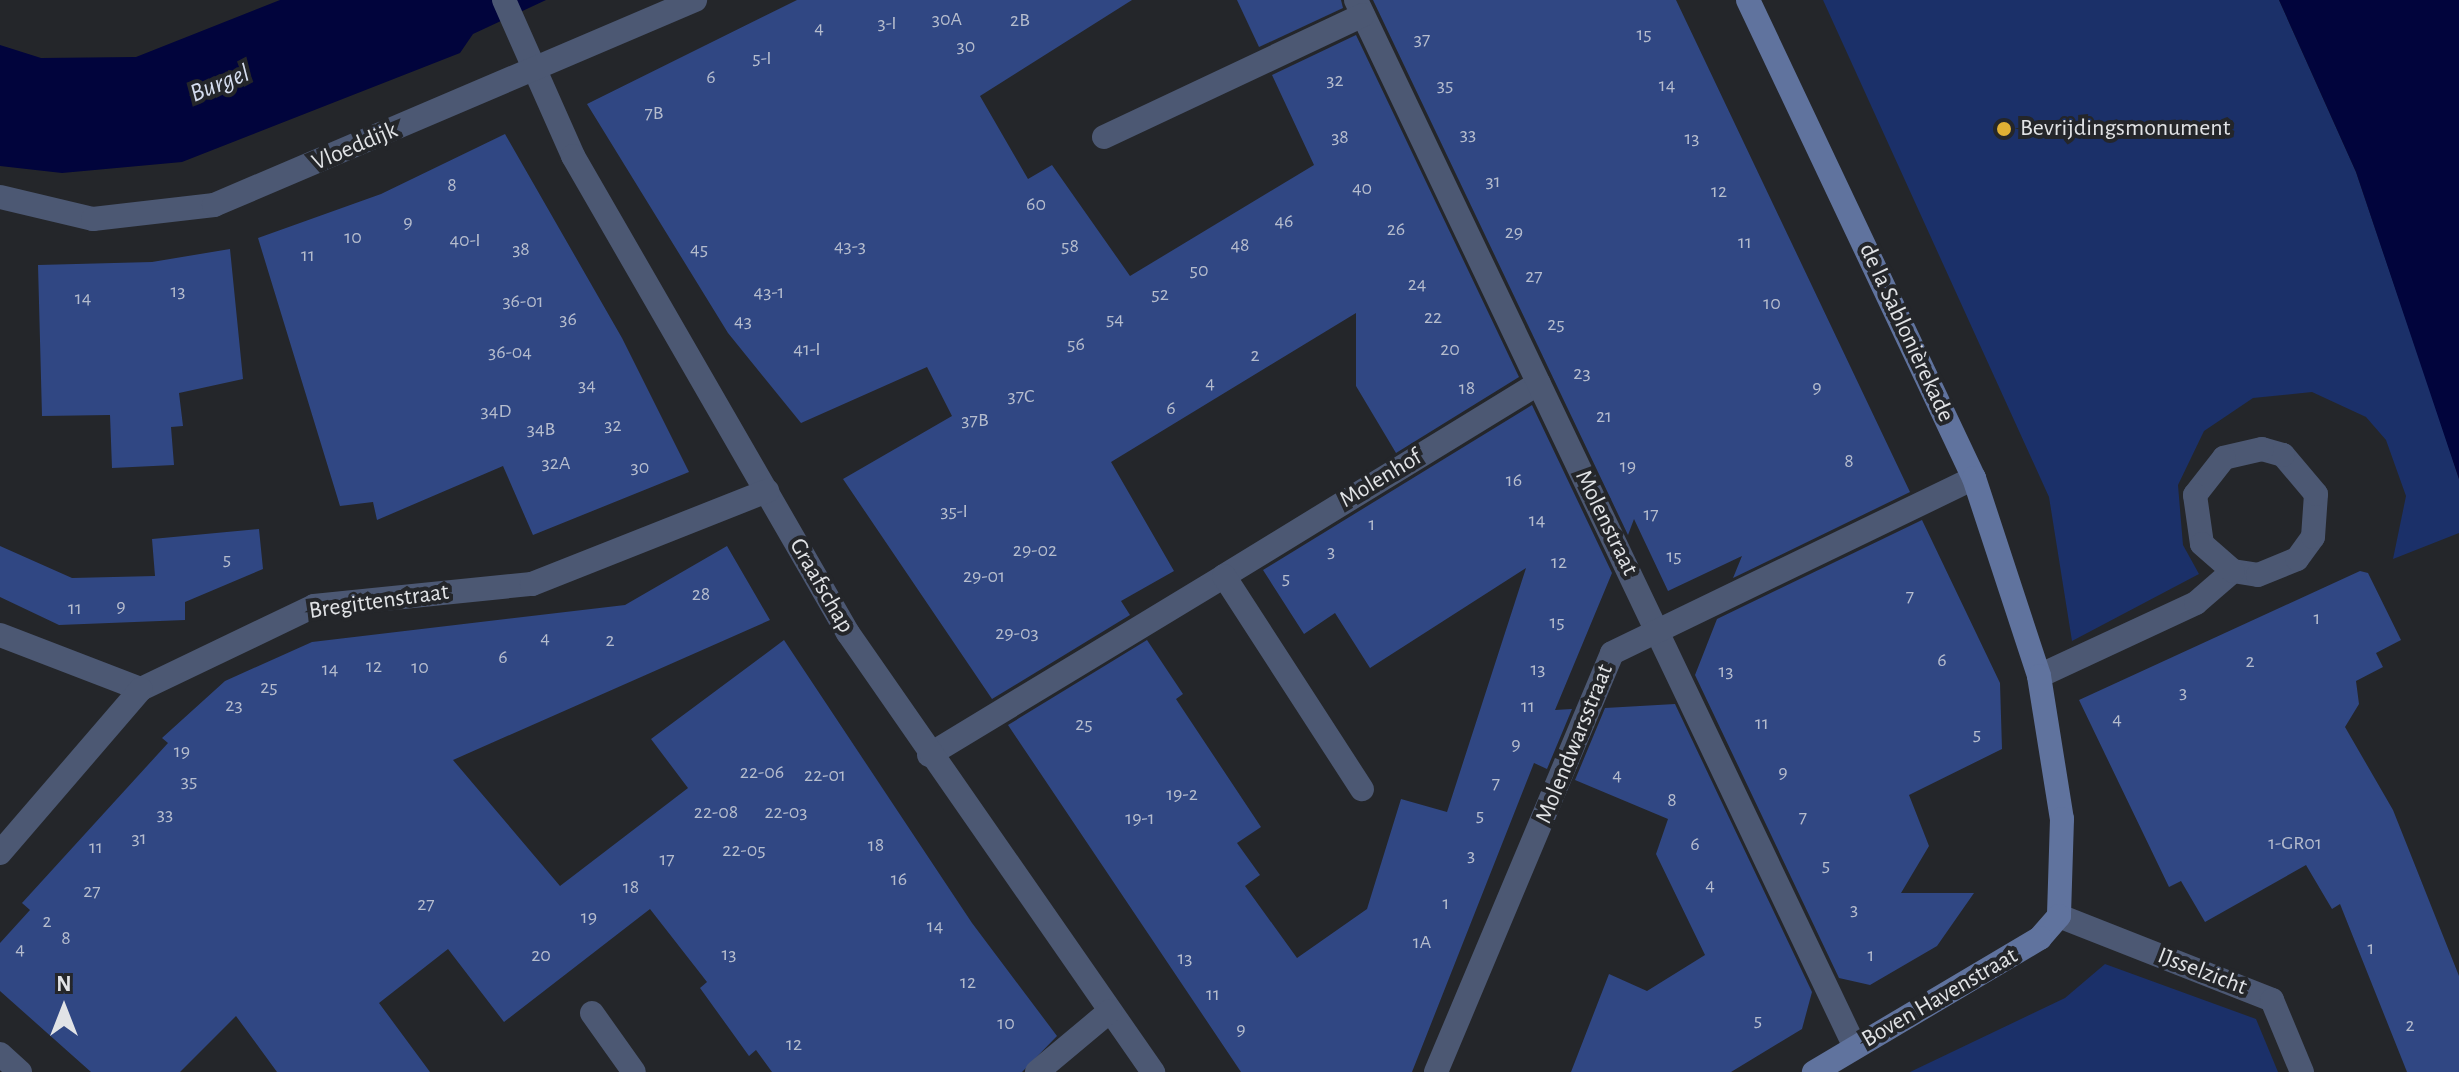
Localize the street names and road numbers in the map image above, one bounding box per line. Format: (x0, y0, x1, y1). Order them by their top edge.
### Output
street label: Vloeddijk (308, 116, 402, 178)
street label: de la Sablonièrekade (1852, 239, 1960, 427)
street label: Molenhof (1335, 443, 1427, 515)
street label: Molenstraat (1568, 466, 1644, 580)
street label: Graafschap (782, 534, 860, 638)
street label: Bregittenstraat (307, 578, 451, 626)
street label: Molendwarsstraat (1530, 660, 1620, 828)
street label: Boven Havenstraat (1857, 942, 2023, 1054)
street label: IJsselzicht (2153, 942, 2251, 1002)

